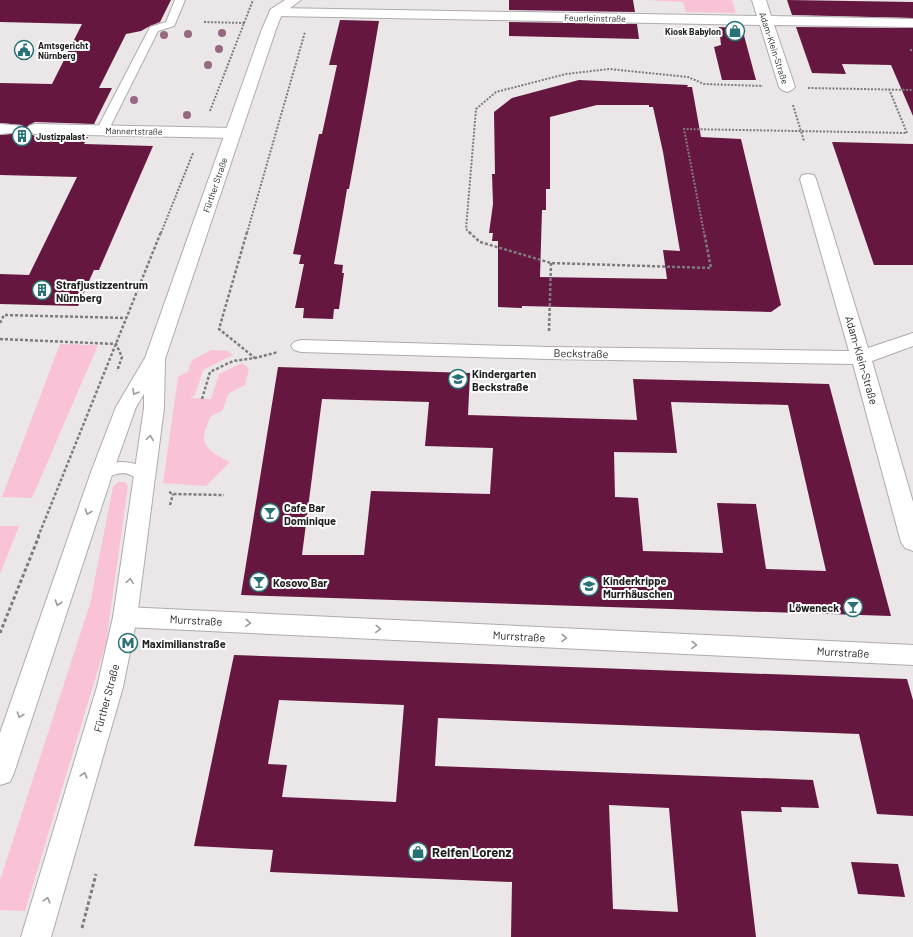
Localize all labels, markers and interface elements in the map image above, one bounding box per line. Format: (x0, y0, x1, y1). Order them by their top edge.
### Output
street label: Adam-Klein-Straße (757, 11, 791, 86)
street label: Feuerleinstraße (564, 12, 626, 24)
shop icon: Kiosk Babylon (724, 20, 746, 42)
place label: Kiosk Babylon (665, 26, 721, 37)
public building icon: Amtsgericht Nürnberg (13, 39, 35, 61)
place label: Amtsgericht Nürnberg (38, 40, 89, 61)
building icon: Justizpalast (11, 125, 33, 147)
street label: Mannertstraße (105, 125, 163, 137)
place label: Justizpalast (36, 131, 86, 142)
street label: Fürther Straße (200, 156, 230, 214)
place label: Strafjustizzentrum Nürnberg (56, 278, 148, 304)
building icon: Strafjustizzentrum Nürnberg (31, 279, 53, 301)
street label: Adam-Klein-Straße (843, 314, 881, 406)
street label: Beckstraße (553, 346, 609, 360)
place label: Kindergarten Beckstraße (472, 367, 536, 393)
school or university icon: Kindergarten Beckstraße (447, 368, 469, 390)
one-way arrow (133, 388, 140, 395)
one-way arrow (145, 435, 154, 441)
place label: Cafe Bar Dominique (284, 501, 336, 527)
bar icon: Cafe Bar Dominique (259, 502, 281, 524)
one-way arrow (84, 509, 92, 516)
bar icon: Kosovo Bar (248, 571, 270, 593)
place label: Kinderkrippe Murrhäuschen (603, 574, 673, 600)
school or university icon: Kinderkrippe Murrhäuschen (578, 575, 600, 597)
place label: Kosovo Bar (273, 576, 328, 589)
one-way arrow (125, 578, 134, 584)
bar icon: Löweneck (842, 596, 864, 618)
one-way arrow (54, 599, 63, 606)
place label: Löweneck (789, 601, 839, 614)
street label: Murrstraße (169, 612, 223, 628)
one-way arrow (245, 618, 251, 627)
one-way arrow (375, 625, 381, 633)
street label: Murrstraße (492, 628, 546, 644)
metro station icon: Maximilianstraße (117, 632, 139, 654)
one-way arrow (561, 634, 567, 643)
place label: Maximilianstraße (142, 637, 226, 650)
one-way arrow (691, 640, 697, 649)
street label: Murrstraße (816, 644, 870, 660)
street label: Fürther Straße (91, 662, 121, 734)
one-way arrow (16, 712, 24, 719)
one-way arrow (79, 772, 88, 779)
shop icon: Reifen Lorenz (407, 841, 429, 863)
place label: Reifen Lorenz (432, 844, 511, 860)
one-way arrow (42, 896, 51, 903)

